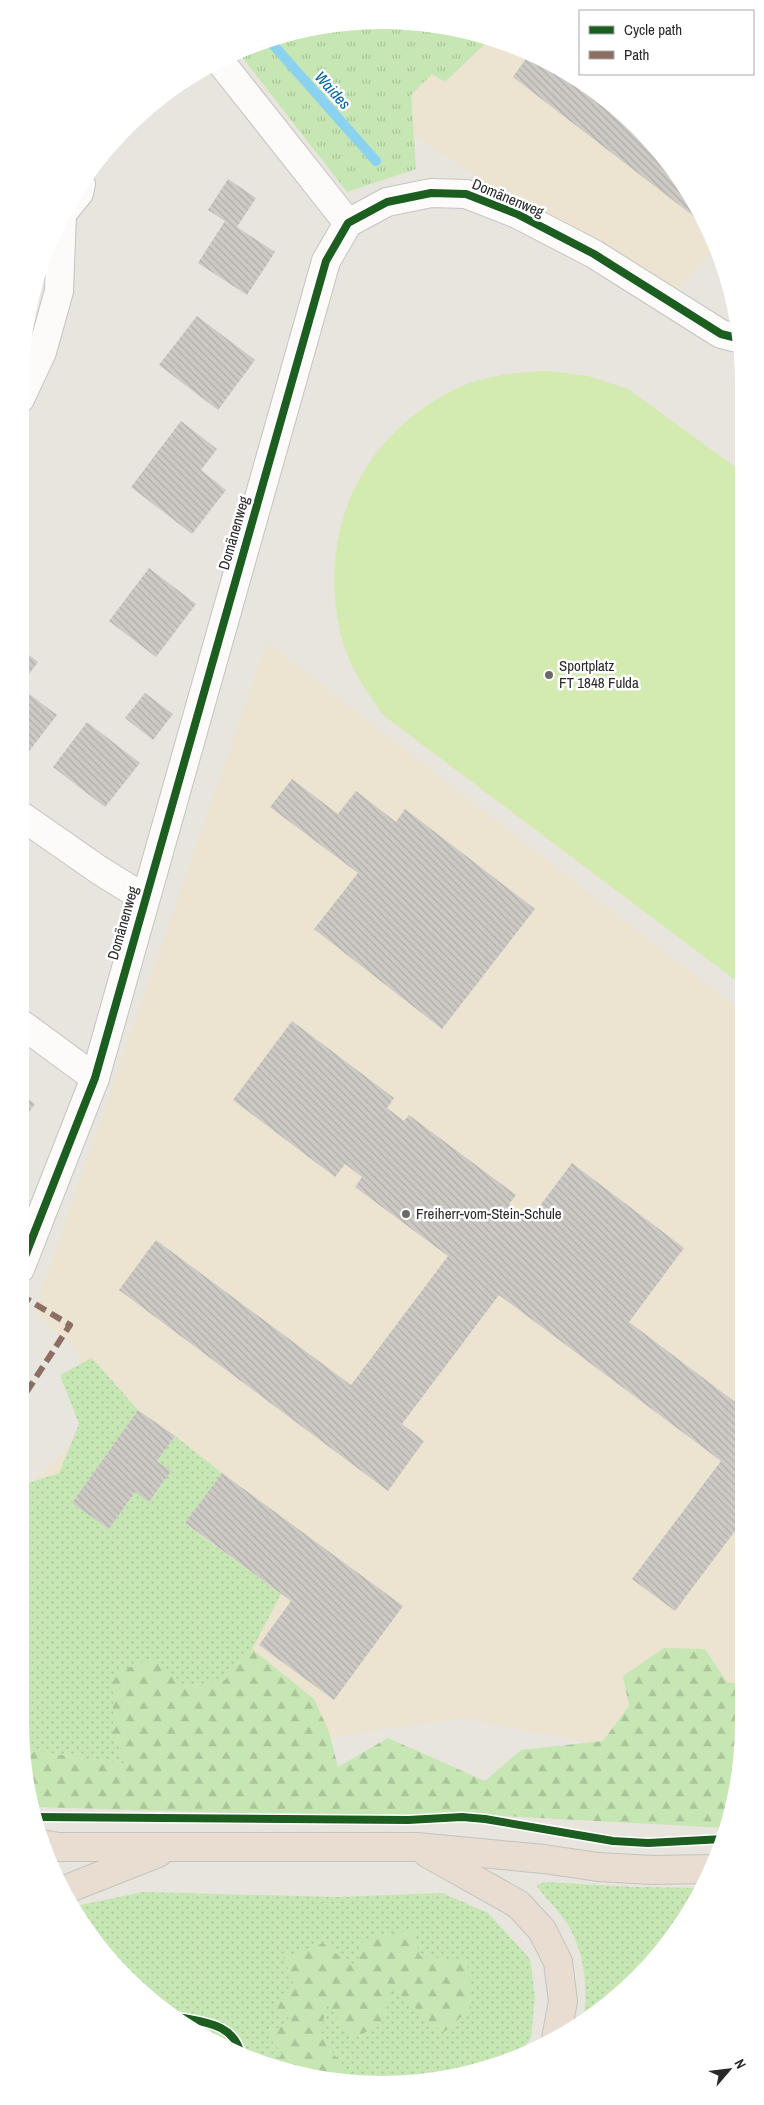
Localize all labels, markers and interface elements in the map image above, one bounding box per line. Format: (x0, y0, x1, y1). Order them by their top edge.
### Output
legend (579, 10, 754, 75)
text: Cycle path (624, 19, 682, 40)
text: Path (624, 44, 649, 65)
water label: Waides (310, 66, 356, 114)
street label: Domänenweg (469, 173, 547, 222)
street label: Domänenweg (213, 493, 254, 572)
place label: Sportplatz FT 1848 Fulda (559, 655, 639, 693)
marker: Sportplatz FT 1848 Fulda (543, 669, 555, 681)
street label: Domänenweg (102, 883, 143, 962)
place label: Freiherr-vom-Stein-Schule (416, 1203, 562, 1224)
marker: Freiherr-vom-Stein-Schule (400, 1208, 412, 1220)
north arrow (704, 2045, 754, 2095)
text: N (731, 2056, 750, 2072)

